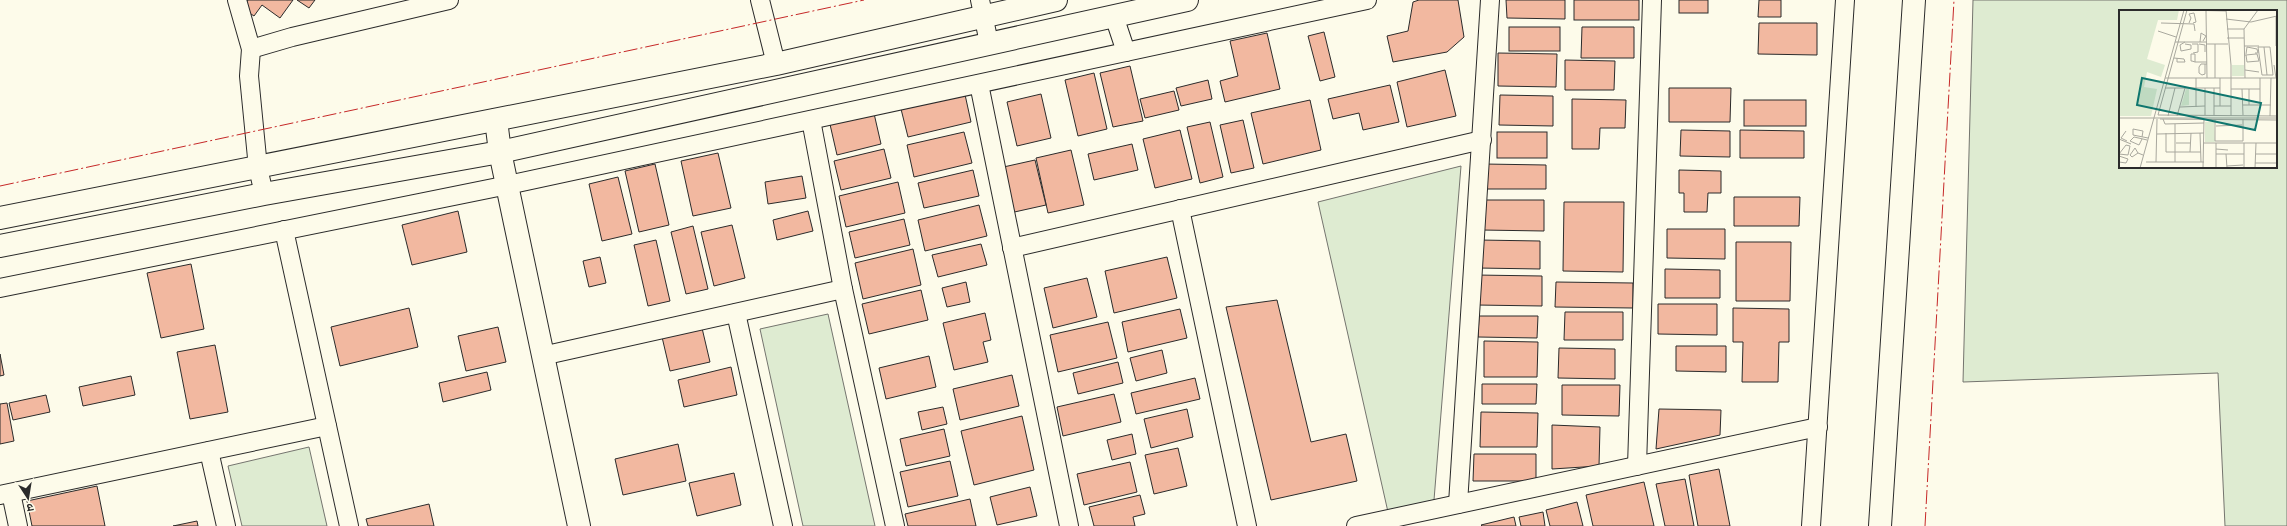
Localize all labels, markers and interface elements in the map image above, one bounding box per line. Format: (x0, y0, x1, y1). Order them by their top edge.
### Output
inset map (2119, 10, 2277, 168)
north arrow (8, 478, 48, 518)
text: उ (25, 500, 34, 514)

